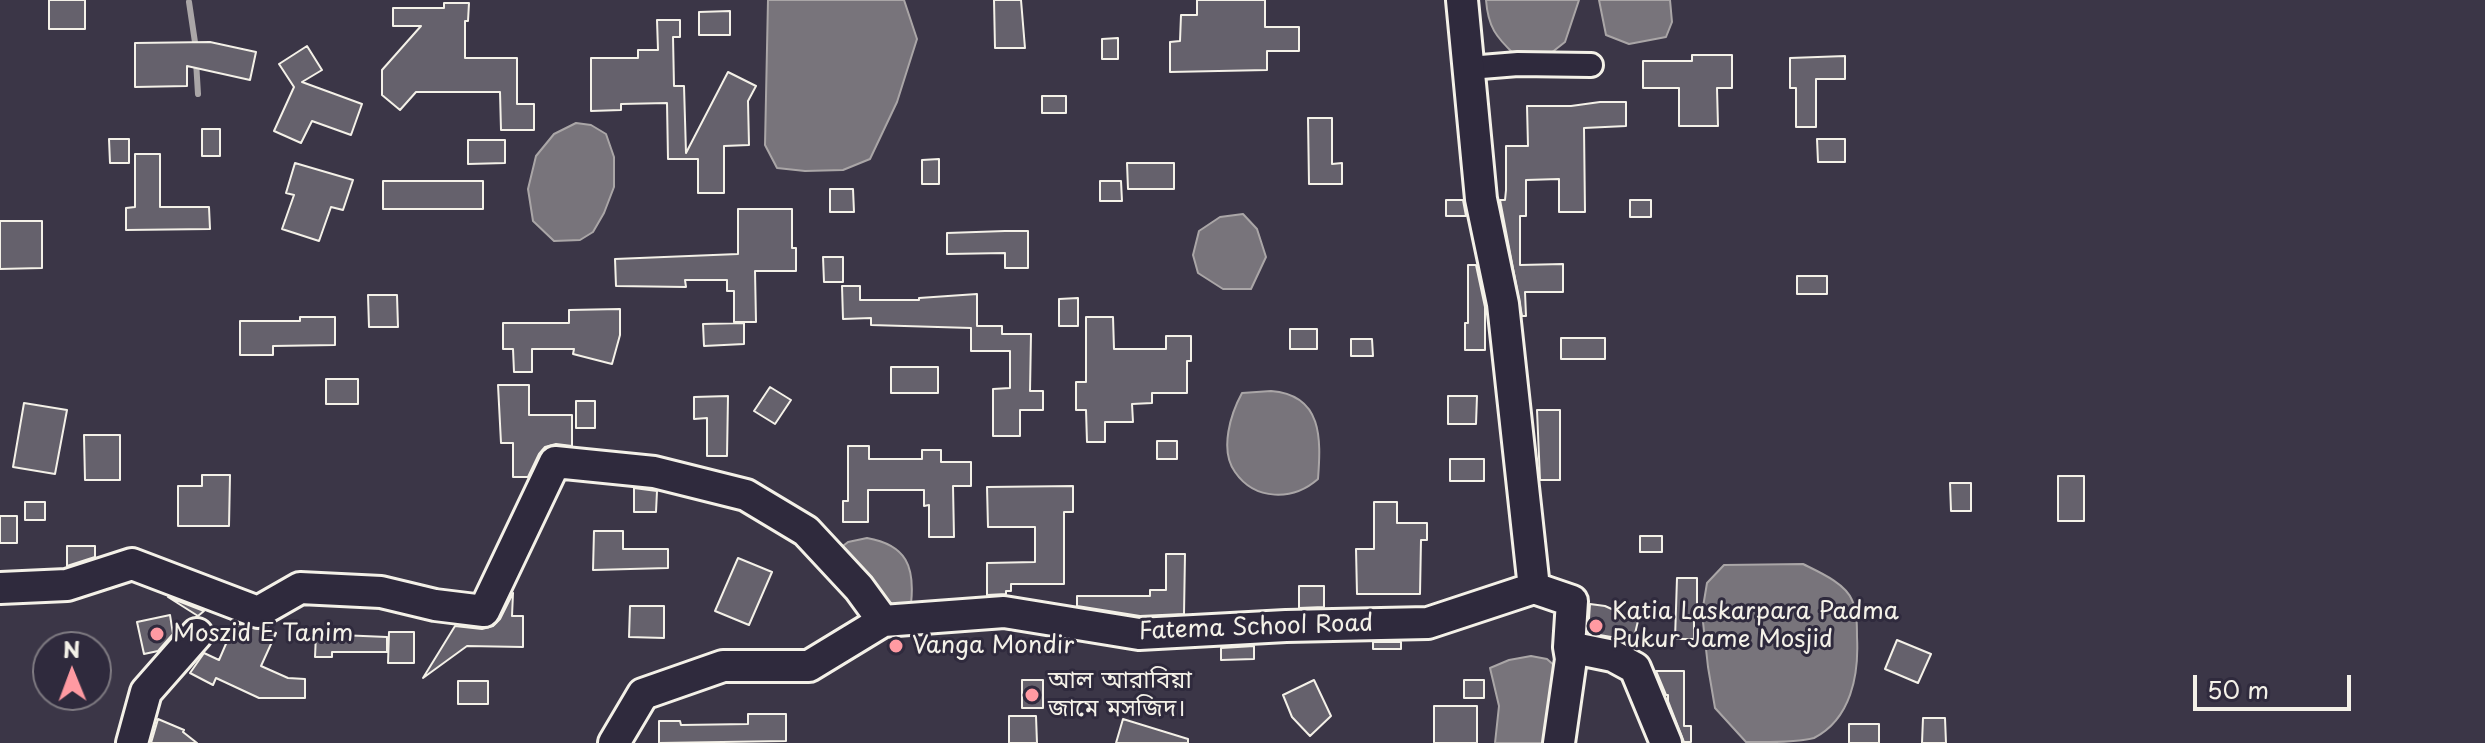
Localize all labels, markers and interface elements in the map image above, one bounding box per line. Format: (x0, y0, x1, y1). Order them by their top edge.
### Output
place label: Katia Laskarpara Padma Pukur Jame Mosjid (1612, 598, 1899, 654)
street label: Fatema School Road (1138, 610, 1374, 646)
marker: Katia Laskarpara Padma Pukur Jame Mosjid (1587, 617, 1605, 635)
place label: Moszid E Tanim (173, 620, 353, 648)
marker: Moszid E Tanim (148, 625, 166, 643)
north arrow (32, 631, 112, 711)
text: N (63, 632, 81, 665)
place label: Vanga Mondir (912, 632, 1074, 660)
marker: Vanga Mondir (887, 637, 905, 655)
scale bar (2197, 659, 2355, 709)
place label: আল আরাবিয়া জামে মসজিদ। (1048, 667, 1192, 723)
text: 50 m (2207, 671, 2269, 707)
marker: আল আরাবিয়া জামে মসজিদ। (1023, 686, 1041, 704)

